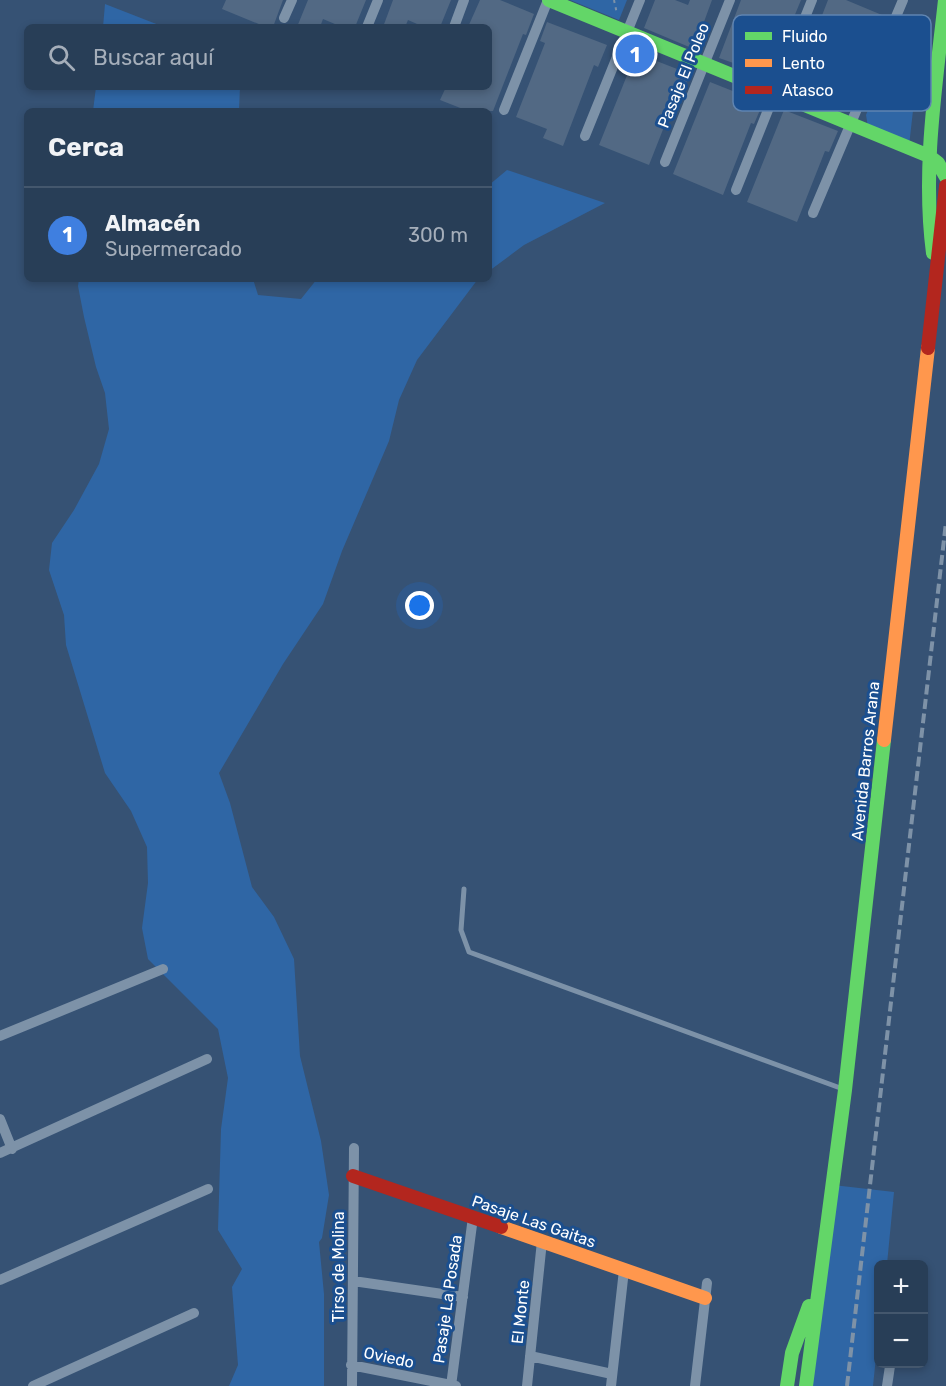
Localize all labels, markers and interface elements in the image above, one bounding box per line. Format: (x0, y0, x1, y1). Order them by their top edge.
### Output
legend (733, 15, 931, 111)
street label: Pasaje El Poleo (654, 20, 713, 131)
search box (24, 24, 492, 90)
text: Fluido (782, 27, 827, 46)
pin: 1 (616, 32, 654, 76)
icon: search (45, 41, 78, 74)
text: Buscar aquí (93, 44, 214, 71)
text: Lento (782, 54, 825, 73)
text: Atasco (782, 81, 834, 100)
text: Cerca (48, 132, 124, 163)
text: Almacén (105, 210, 200, 237)
text: 1 (63, 223, 72, 247)
text: 300 m (408, 223, 468, 247)
text: Supermercado (105, 237, 242, 261)
your location (405, 591, 434, 620)
street label: Avenida Barros Arana (848, 680, 883, 842)
street label: Pasaje Las Gaitas (469, 1191, 598, 1252)
street label: Tirso de Molina (329, 1211, 348, 1323)
street label: Pasaje La Posada (429, 1234, 466, 1365)
map controls (874, 1260, 928, 1368)
button: + (874, 1260, 928, 1314)
street label: El Monte (508, 1279, 533, 1345)
button: − (874, 1314, 928, 1368)
street label: Oviedo (362, 1343, 416, 1372)

